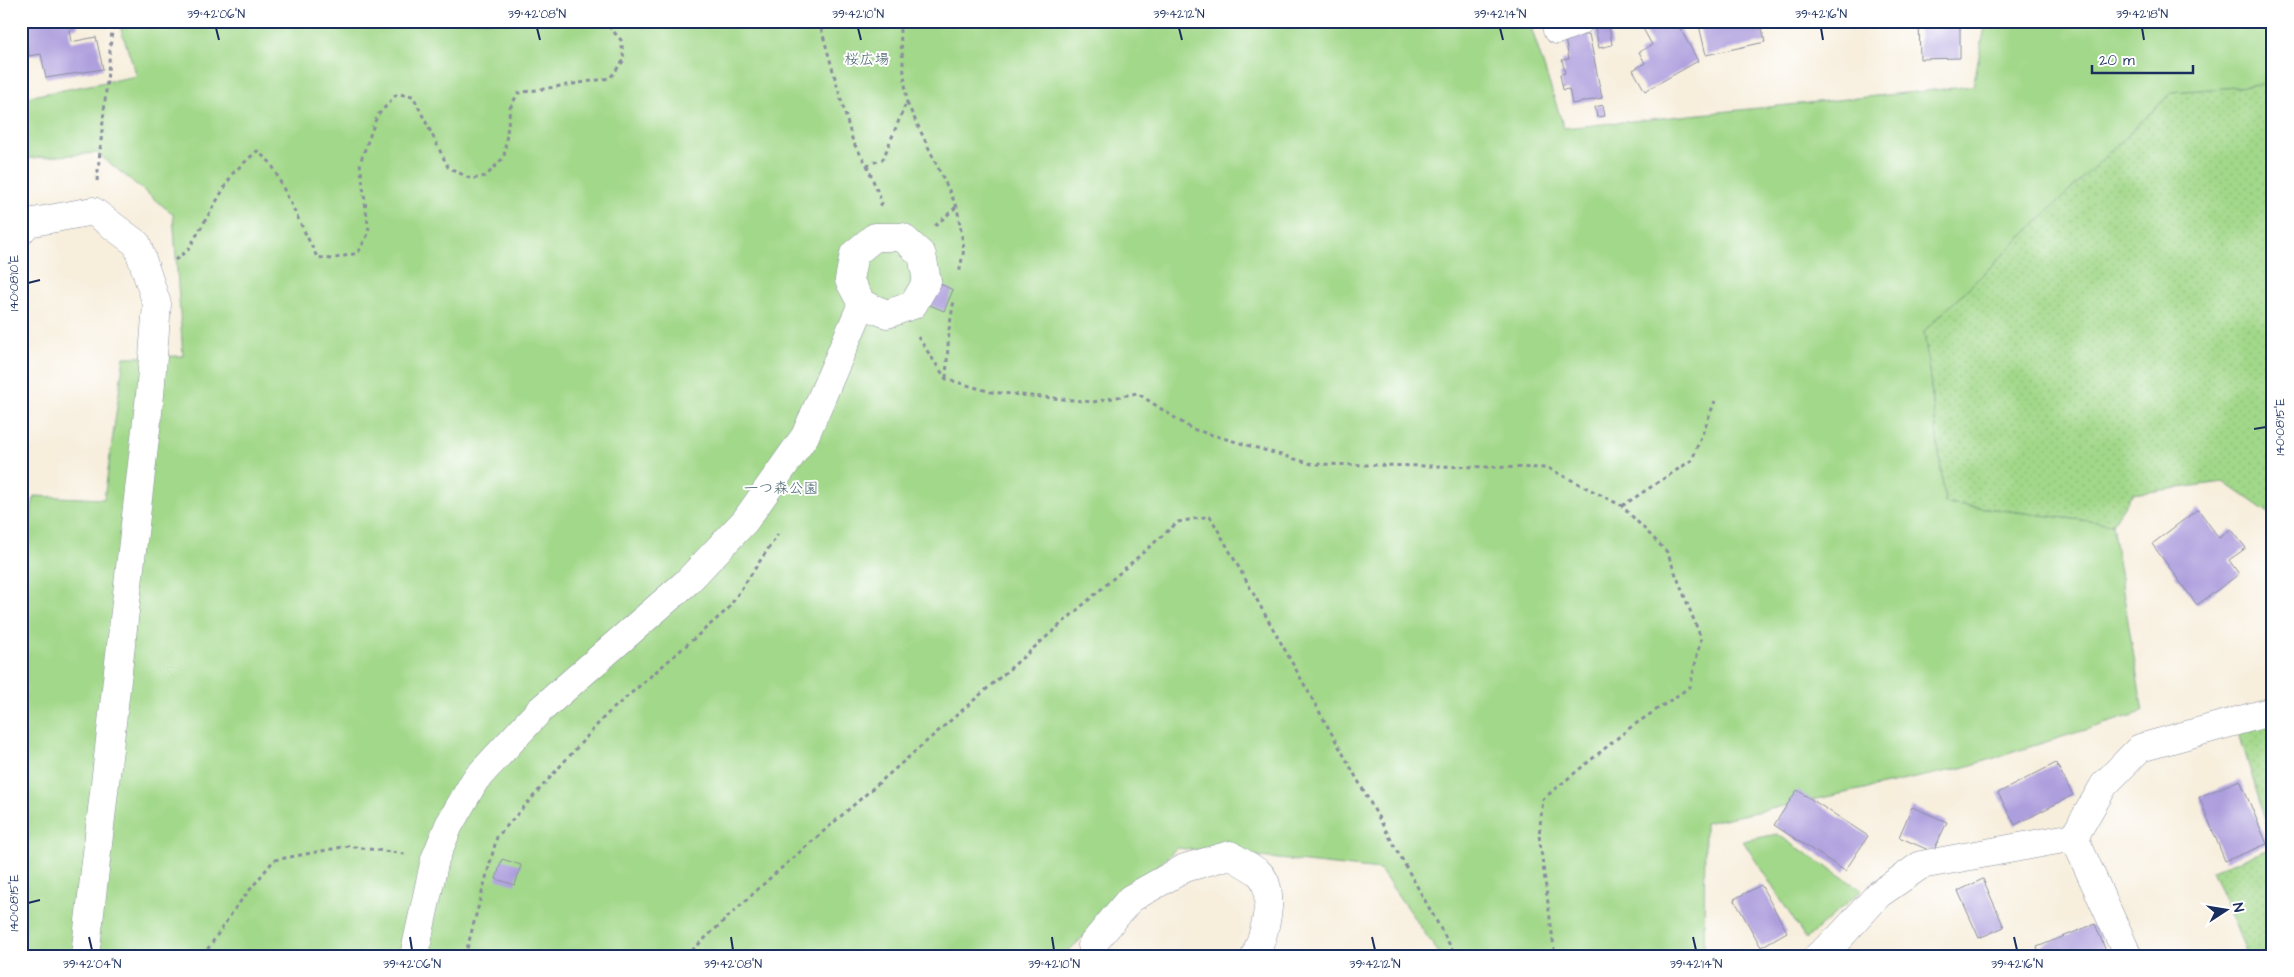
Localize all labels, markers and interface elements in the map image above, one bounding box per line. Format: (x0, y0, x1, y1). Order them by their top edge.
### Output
text: 39°42'06"N (187, 6, 245, 23)
text: 39°42'08"N (508, 6, 567, 23)
text: 39°42'10"N (832, 6, 884, 23)
text: 39°42'12"N (1153, 6, 1205, 23)
text: 39°42'14"N (1474, 6, 1527, 23)
text: 39°42'16"N (1795, 6, 1847, 23)
text: 39°42'18"N (2116, 6, 2169, 23)
scale bar (2092, 42, 2193, 74)
park label: 桜広場 (844, 49, 890, 70)
text: 20 m (2099, 50, 2135, 71)
text: 140°08'10"E (6, 255, 23, 311)
text: 140°08'15"E (2272, 398, 2289, 456)
park label: 一つ森公園 (743, 478, 819, 499)
text: 140°08'15"E (6, 874, 23, 932)
north arrow (2202, 884, 2252, 934)
text: N (2227, 901, 2248, 914)
text: 39°42'04"N (63, 956, 122, 973)
text: 39°42'06"N (383, 956, 441, 973)
text: 39°42'08"N (704, 956, 763, 973)
text: 39°42'10"N (1028, 956, 1080, 973)
text: 39°42'12"N (1349, 956, 1401, 973)
text: 39°42'14"N (1670, 956, 1723, 973)
text: 39°42'16"N (1991, 956, 2043, 973)

